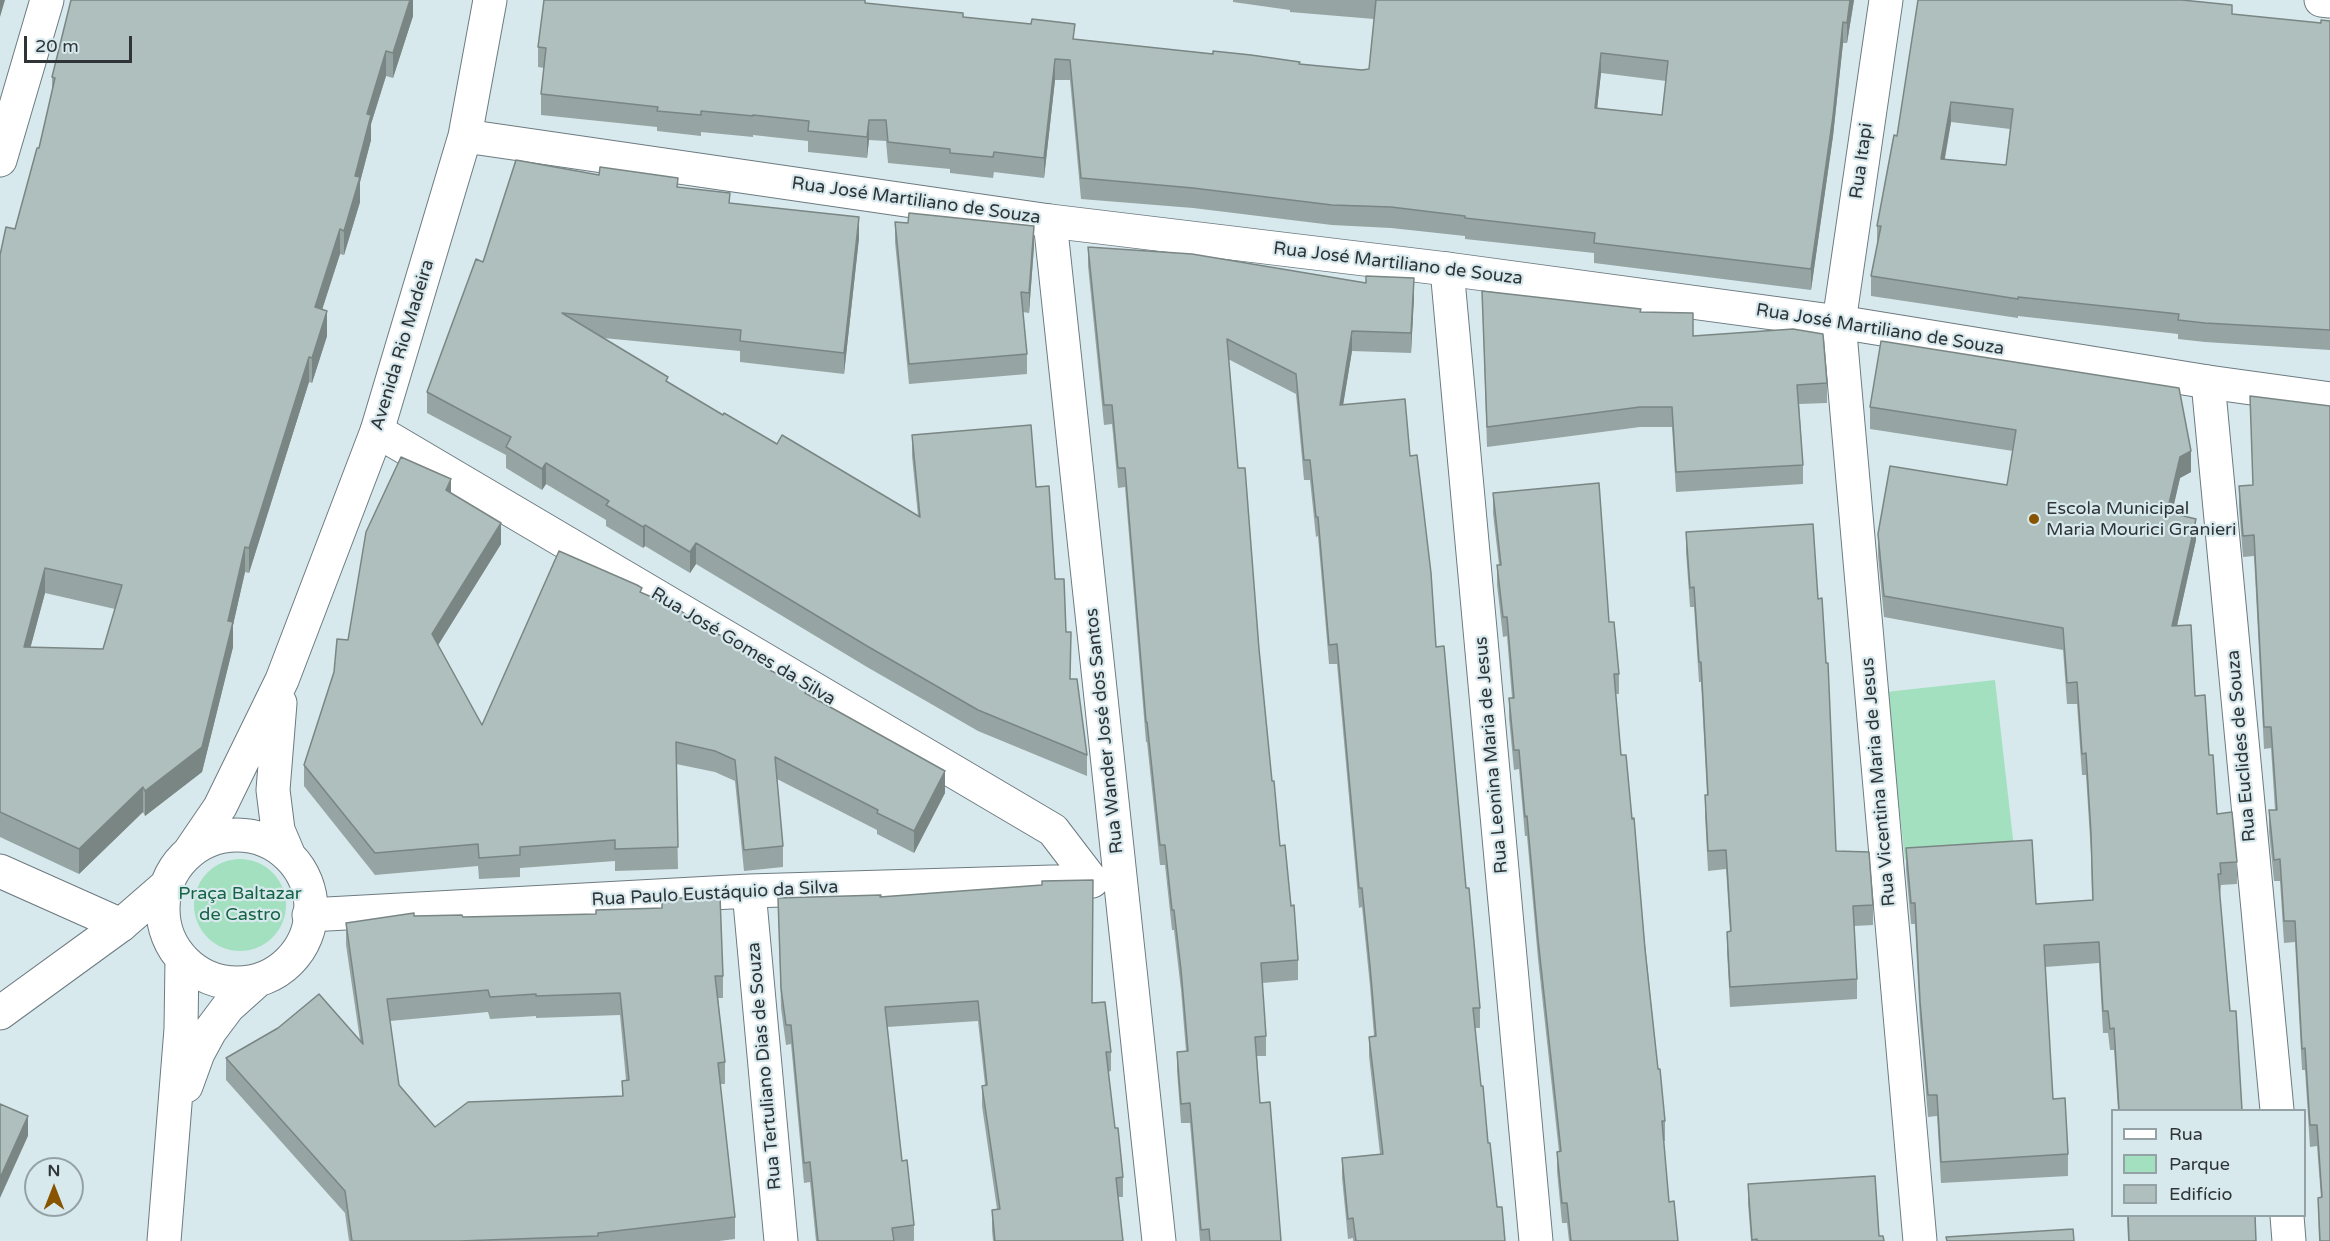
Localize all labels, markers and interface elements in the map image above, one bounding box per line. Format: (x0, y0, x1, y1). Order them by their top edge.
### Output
scale bar (27, 24, 135, 62)
text: 20 m (35, 35, 79, 57)
street label: Rua Itapi (1846, 122, 1878, 200)
street label: Rua José Martiliano de Souza (790, 173, 1042, 229)
street label: Rua José Martiliano de Souza (1272, 238, 1524, 290)
street label: Avenida Rio Madeira (367, 257, 439, 433)
street label: Rua José Martiliano de Souza (1754, 300, 2006, 360)
place label: Escola Municipal Maria Mourici Granieri (2046, 498, 2236, 540)
marker: Escola Municipal Maria Mourici Granieri (2027, 512, 2041, 526)
street label: Rua José Gomes da Silva (647, 583, 839, 711)
street label: Rua Wander José dos Santos (1081, 607, 1129, 855)
street label: Rua Leonina Maria de Jesus (1471, 636, 1513, 874)
street label: Rua Euclides de Souza (2223, 649, 2261, 843)
street label: Rua Vicentina Maria de Jesus (1857, 657, 1901, 907)
street label: Rua Paulo Eustáquio da Silva (591, 877, 839, 911)
park label: Praça Baltazar de Castro (178, 883, 302, 926)
street label: Rua Tertuliano Dias de Souza (743, 941, 787, 1191)
legend (2111, 1109, 2306, 1217)
text: Rua (2169, 1123, 2203, 1145)
text: Parque (2169, 1153, 2230, 1175)
north arrow (24, 1157, 84, 1217)
text: N (48, 1161, 60, 1181)
text: Edifício (2169, 1183, 2232, 1205)

